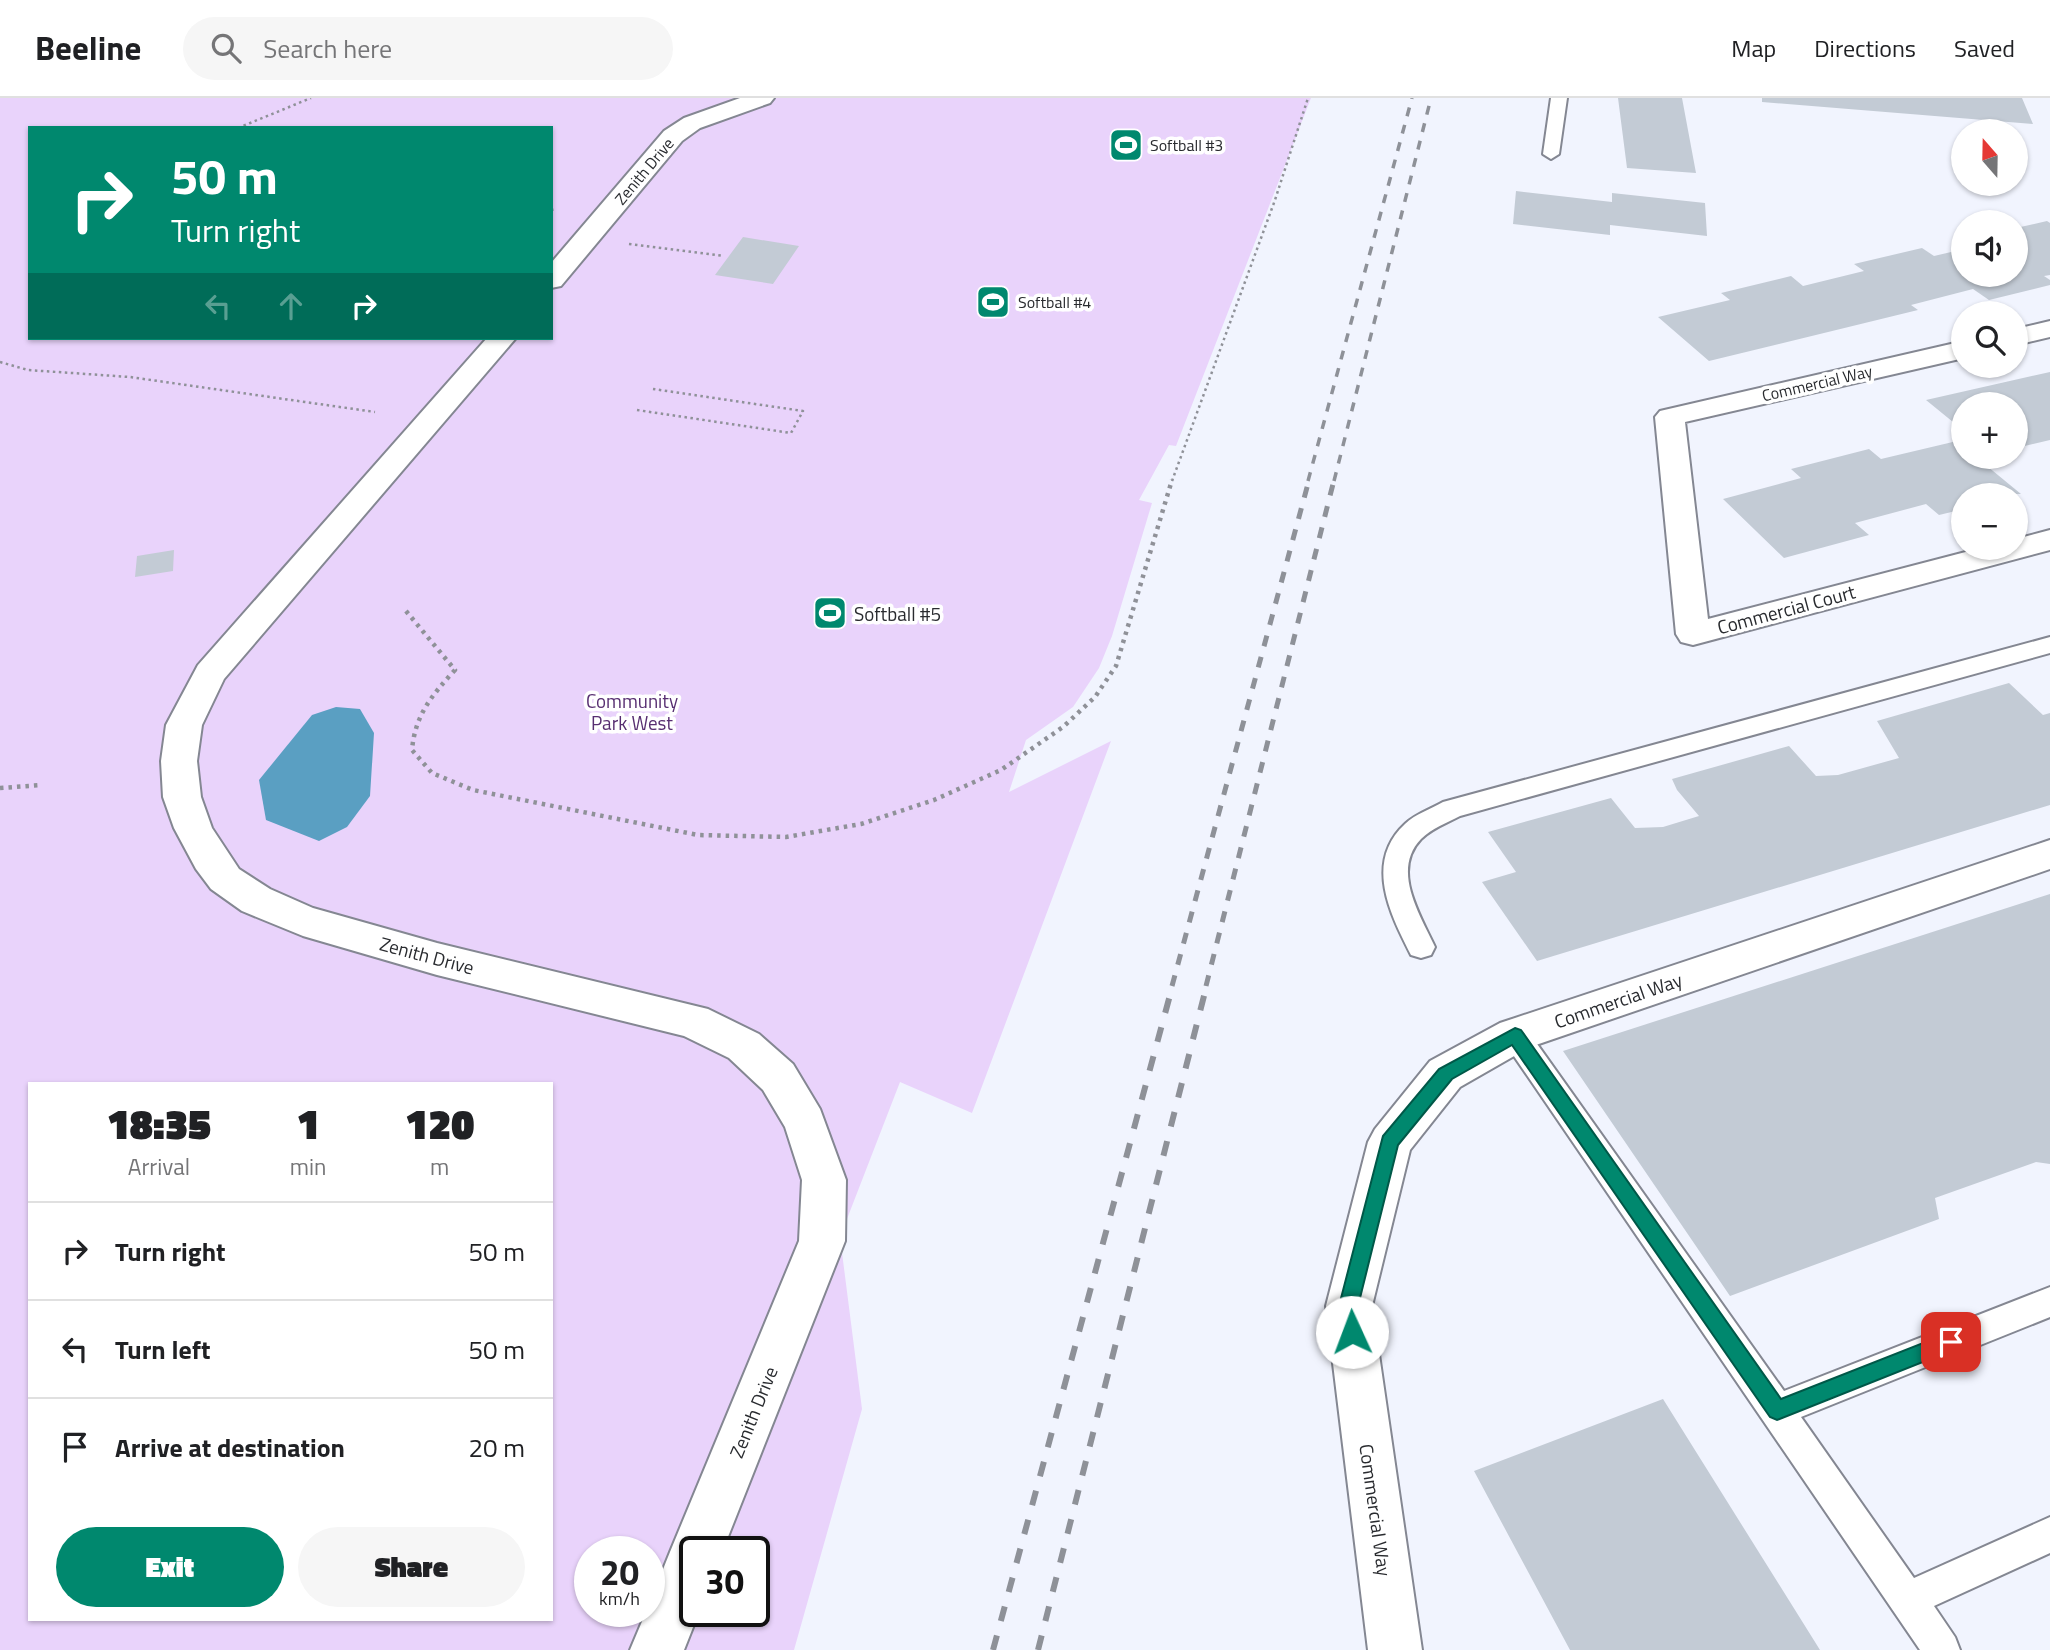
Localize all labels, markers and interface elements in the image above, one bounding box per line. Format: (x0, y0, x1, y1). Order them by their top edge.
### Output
search box (183, 17, 673, 80)
text: Beeline (35, 23, 141, 73)
icon: search (207, 29, 245, 67)
text: Search here (263, 29, 392, 68)
text: Map (1731, 30, 1776, 66)
text: Directions (1814, 30, 1916, 66)
text: Saved (1954, 30, 2015, 66)
north arrow (1951, 119, 2028, 196)
map controls (1951, 119, 2028, 560)
sports icon: Softball #3 (1107, 126, 1145, 164)
street label: Zenith Drive (609, 132, 679, 210)
place label: Softball #3 (1150, 133, 1223, 157)
text: 50 m (171, 138, 278, 213)
icon: right (56, 154, 147, 245)
text: Turn right (171, 206, 300, 254)
button: sound (1951, 210, 2028, 287)
sports icon: Softball #4 (974, 283, 1012, 321)
icon: left (199, 287, 237, 325)
icon: ahead (272, 287, 310, 325)
icon: right (345, 287, 383, 325)
place label: Softball #4 (1018, 290, 1091, 314)
button: search (1951, 301, 2028, 378)
street label: Commercial Way (1759, 359, 1875, 407)
button: + (1951, 392, 2028, 469)
button: − (1951, 483, 2028, 560)
street label: Commercial Court (1714, 577, 1859, 641)
sports icon: Softball #5 (811, 594, 849, 632)
place label: Softball #5 (854, 599, 941, 628)
park label: Community Park West (586, 686, 678, 737)
street label: Zenith Drive (377, 928, 477, 982)
street label: Commercial Way (1550, 965, 1686, 1035)
text: 18:35 (107, 1091, 211, 1155)
text: 1 (297, 1091, 320, 1155)
text: 120 (405, 1091, 474, 1155)
text: Arrival (128, 1149, 190, 1184)
text: min (290, 1149, 326, 1184)
text: m (430, 1149, 449, 1184)
icon: right (56, 1232, 94, 1270)
text: Turn right (115, 1232, 226, 1271)
text: 50 m (468, 1232, 525, 1271)
position arrow (1315, 1295, 1389, 1369)
pin (1921, 1312, 1981, 1372)
icon: arrive (1932, 1323, 1970, 1361)
icon: left (56, 1330, 94, 1368)
text: Turn left (115, 1330, 210, 1369)
text: 50 m (468, 1330, 525, 1369)
street label: Zenith Drive (721, 1362, 785, 1462)
icon: arrive (56, 1428, 94, 1466)
text: Arrive at destination (115, 1428, 345, 1467)
text: 20 m (468, 1428, 525, 1467)
street label: Commercial Way (1352, 1442, 1400, 1578)
button: Exit (56, 1527, 284, 1607)
button: Share (298, 1527, 525, 1607)
speed limit sign: 30 (679, 1536, 770, 1627)
text: 20 (600, 1545, 639, 1599)
text: km/h (599, 1585, 640, 1612)

